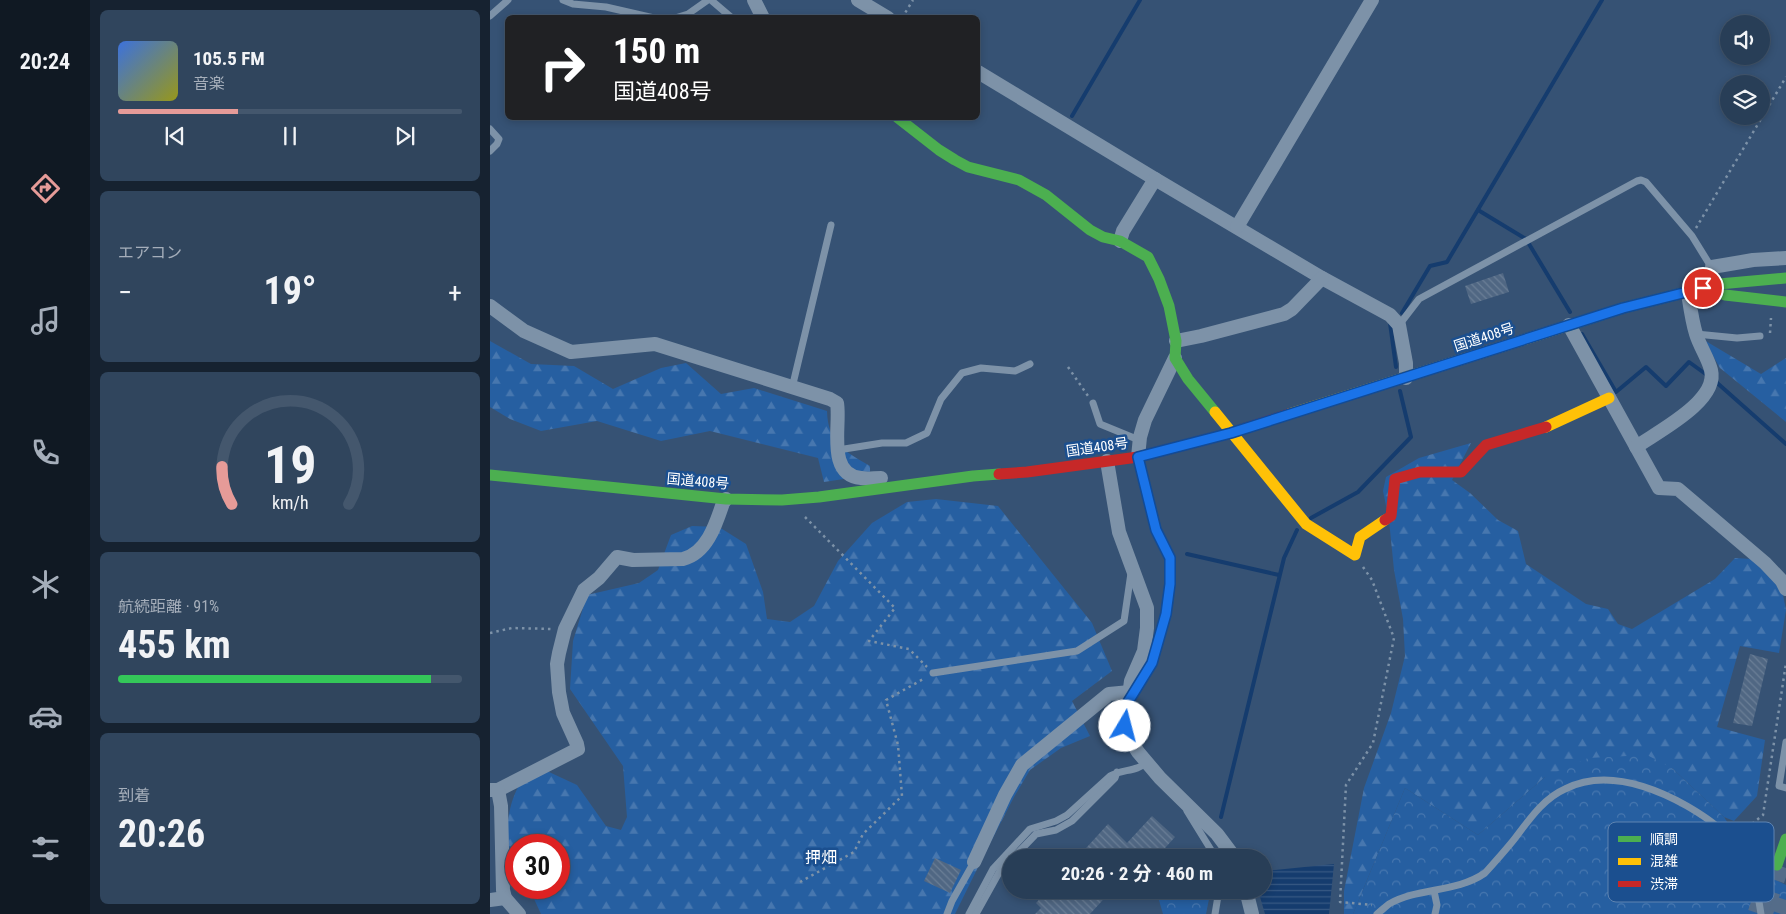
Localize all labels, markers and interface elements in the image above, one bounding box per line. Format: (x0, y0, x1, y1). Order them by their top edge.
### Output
map controls (1720, 15, 1770, 125)
button: sound (1720, 15, 1770, 65)
text: 150 m (613, 31, 700, 72)
icon: right (530, 35, 595, 100)
text: 105.5 FM (193, 47, 265, 70)
text: 20:24 (20, 49, 70, 74)
text: 音楽 (193, 74, 225, 93)
button: layers (1720, 75, 1770, 125)
text: 国道408号 (613, 79, 712, 104)
icon: previous (161, 122, 189, 150)
icon: pause (276, 122, 304, 150)
icon: next (391, 122, 419, 150)
icon: directions (28, 171, 63, 206)
text: エアコン (118, 243, 182, 262)
pin (1682, 267, 1724, 309)
text: 19° (263, 269, 317, 313)
icon: arrive (1689, 274, 1717, 302)
text: − (118, 276, 132, 309)
text: + (448, 276, 462, 309)
icon: music (28, 303, 63, 338)
street label: 国道408号 (1452, 320, 1516, 354)
icon: phone (28, 435, 63, 470)
text: 19 (264, 435, 316, 496)
street label: 国道408号 (1065, 435, 1129, 459)
street label: 国道408号 (666, 470, 730, 492)
text: km/h (272, 492, 308, 513)
icon: climate (28, 567, 63, 602)
text: 航続距離 · 91% (118, 597, 219, 616)
text: 455 km (118, 623, 231, 667)
icon: car (28, 699, 63, 734)
position arrow (1098, 699, 1150, 751)
text: 到着 (118, 786, 150, 805)
text: 20:26 (118, 812, 205, 856)
legend (1608, 822, 1774, 902)
icon: filters (28, 831, 63, 866)
text: 順調 (1650, 831, 1678, 847)
speed limit sign: 30 (505, 834, 570, 899)
district label: 押畑 (805, 848, 837, 867)
text: 混雑 (1650, 853, 1678, 869)
text: 20:26 · 2 分 · 460 m (1061, 862, 1213, 885)
text: 渋滞 (1650, 876, 1678, 892)

